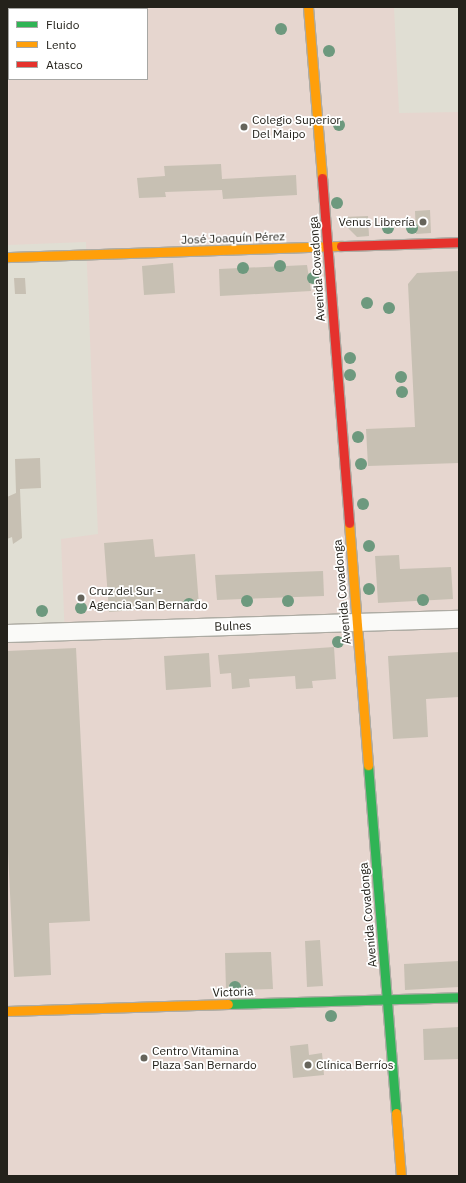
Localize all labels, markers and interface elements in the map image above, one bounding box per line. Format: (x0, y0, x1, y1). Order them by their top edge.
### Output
legend (8, 8, 148, 80)
text: Fluido (46, 17, 79, 32)
text: Lento (46, 37, 76, 52)
text: Atasco (46, 57, 83, 72)
place label: Colegio Superior Del Maipo (252, 113, 341, 141)
marker: Colegio Superior Del Maipo (239, 122, 249, 132)
place label: Venus Librería (338, 215, 415, 229)
street label: Avenida Covadonga (306, 216, 328, 322)
marker: Venus Librería (418, 217, 428, 227)
street label: José Joaquín Pérez (181, 229, 285, 247)
street label: Avenida Covadonga (330, 539, 354, 645)
place label: Cruz del Sur - Agencia San Bernardo (89, 584, 208, 612)
marker: Cruz del Sur - Agencia San Bernardo (76, 593, 86, 603)
street label: Bulnes (214, 618, 252, 634)
street label: Avenida Covadonga (356, 862, 380, 968)
street label: Victoria (212, 984, 254, 1000)
place label: Centro Vitamina Plaza San Bernardo (152, 1044, 257, 1072)
marker: Centro Vitamina Plaza San Bernardo (139, 1053, 149, 1063)
place label: Clínica Berríos (316, 1058, 394, 1072)
marker: Clínica Berríos (303, 1060, 313, 1070)

